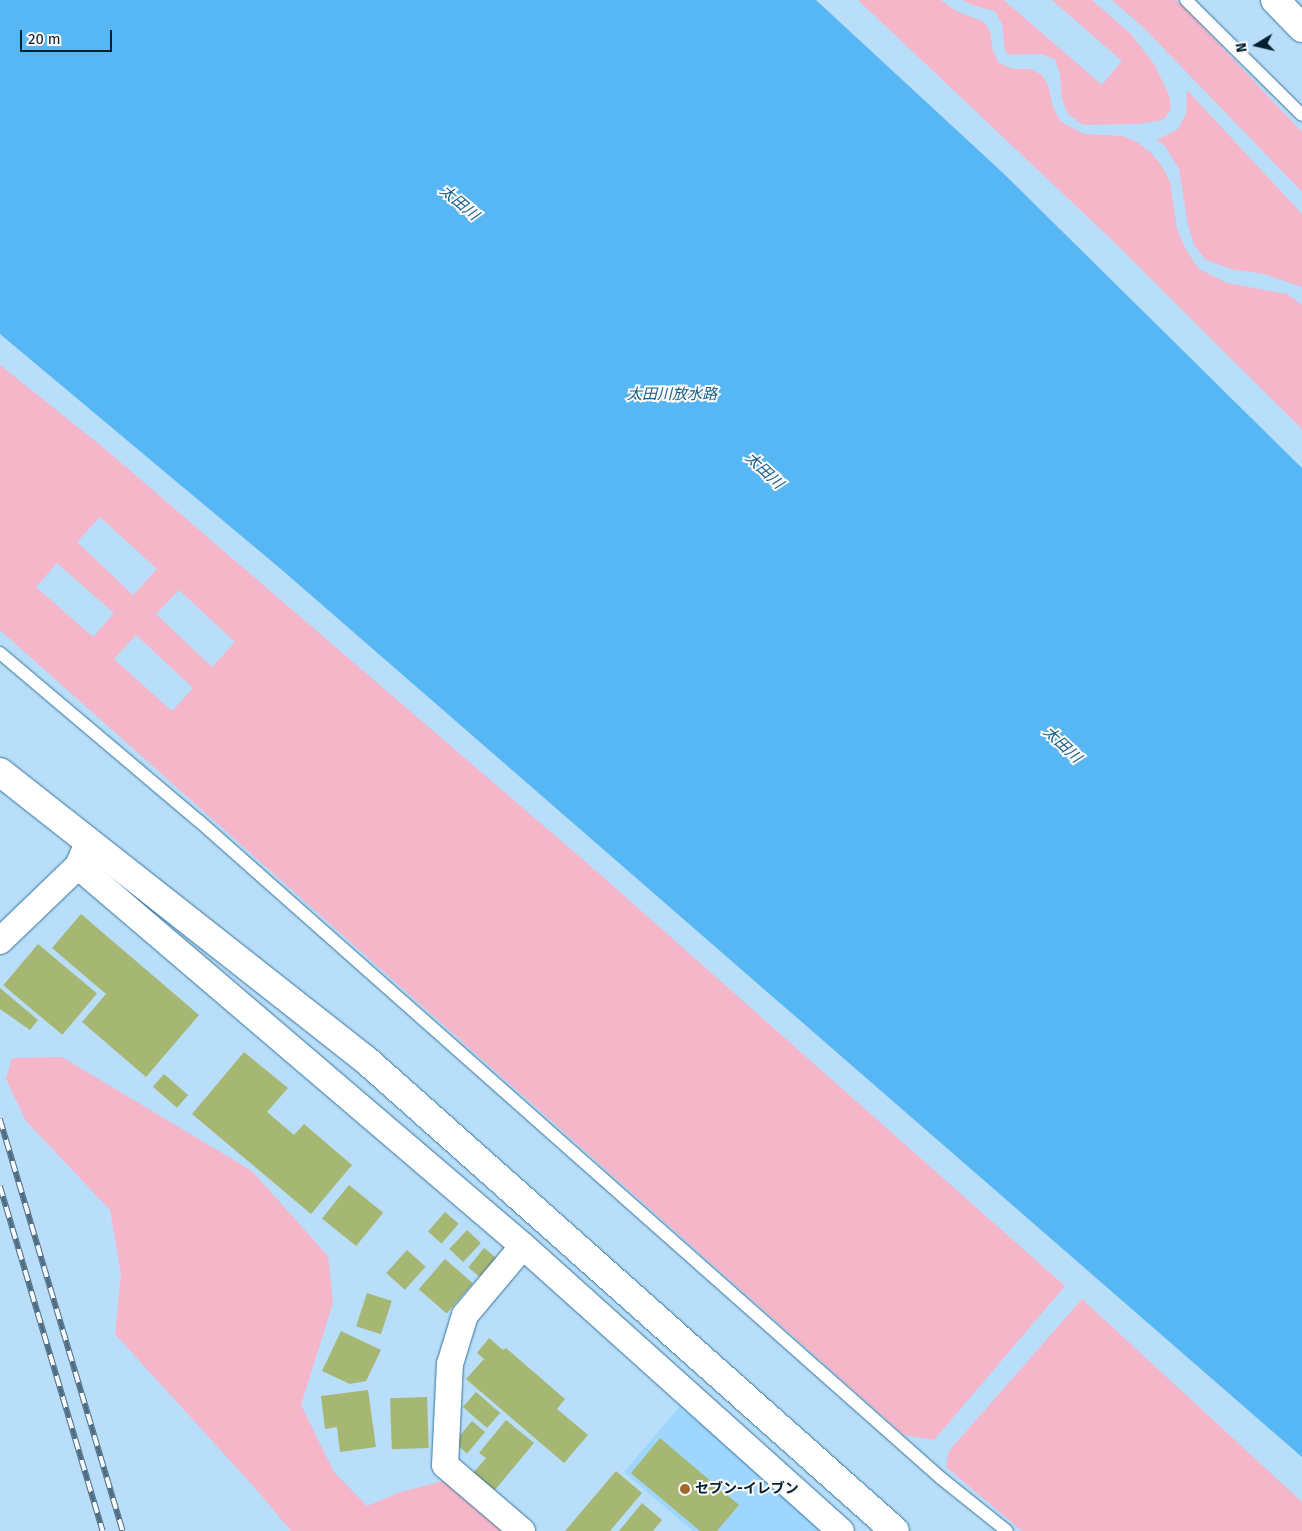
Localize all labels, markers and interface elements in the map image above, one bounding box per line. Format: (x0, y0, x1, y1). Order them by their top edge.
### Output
scale bar (22, 20, 115, 52)
north arrow (1232, 20, 1282, 70)
text: 20 m (28, 30, 61, 48)
text: N (1233, 42, 1251, 53)
water label: 太田川 (436, 182, 482, 224)
water label: 太田川放水路 (627, 386, 717, 404)
water label: 太田川 (741, 449, 787, 493)
water label: 太田川 (1039, 723, 1085, 767)
place label: セブン-イレブン (695, 1481, 799, 1497)
marker: セブン-イレブン (679, 1483, 691, 1495)

